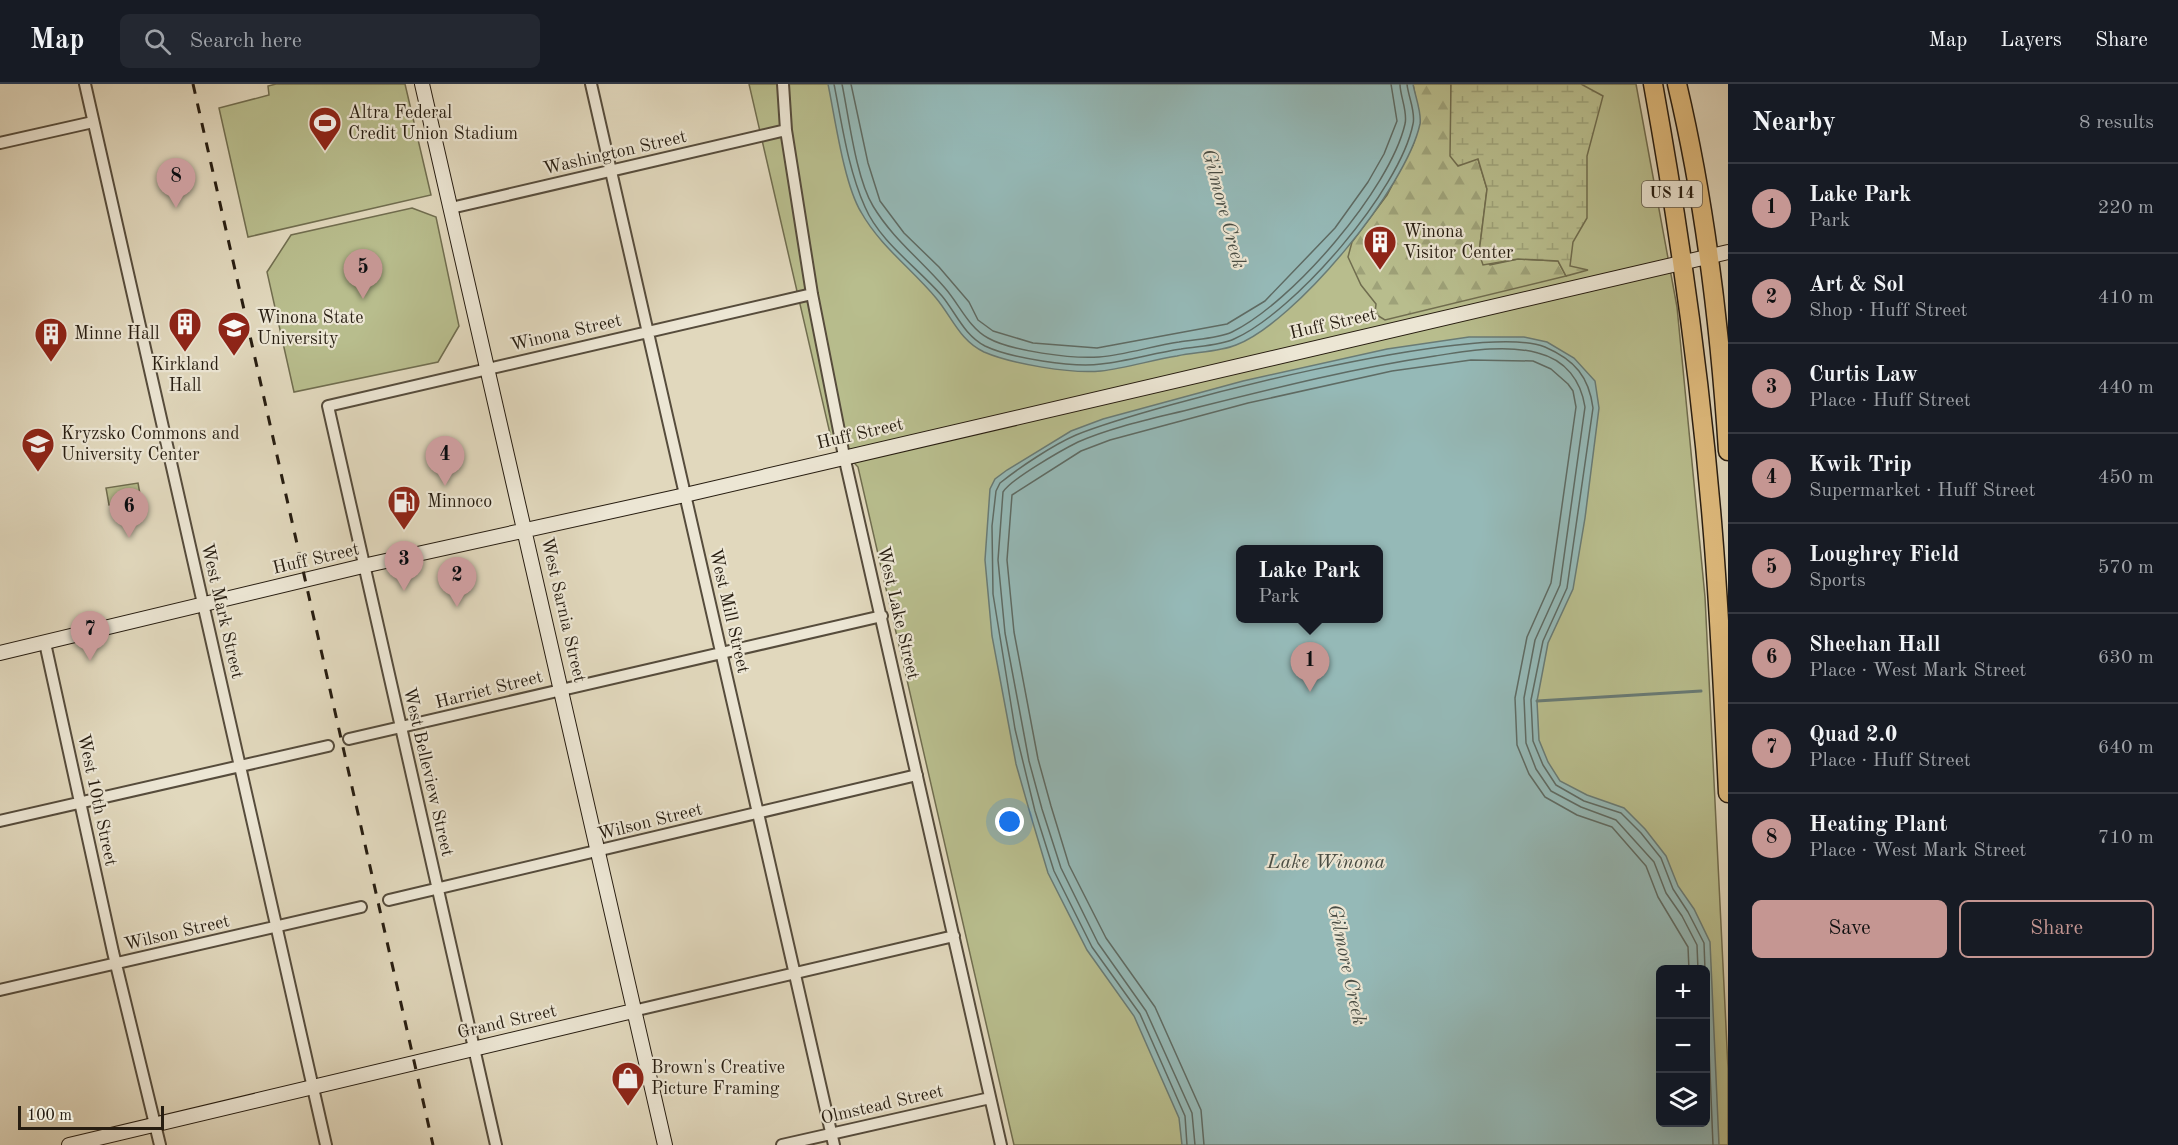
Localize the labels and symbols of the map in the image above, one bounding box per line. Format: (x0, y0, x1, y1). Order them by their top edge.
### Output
place label: Altra Federal Credit Union Stadium (348, 104, 518, 143)
sports icon: Altra Federal Credit Union Stadium (307, 105, 343, 152)
street label: Washington Street (542, 128, 688, 178)
water label: Gilmore Creek (1197, 147, 1249, 271)
pin: 8 (156, 158, 195, 208)
road number: US 14 (1642, 181, 1702, 207)
place label: Winona Visitor Center (1403, 223, 1514, 262)
building icon: Winona Visitor Center (1362, 224, 1398, 271)
pin: 5 (344, 250, 382, 299)
street label: Huff Street (1288, 305, 1378, 343)
building icon: Kirkland Hall (167, 306, 203, 353)
place label: Winona State University (257, 309, 364, 348)
school or university icon: Winona State University (216, 310, 252, 357)
street label: Winona Street (509, 311, 623, 355)
building icon: Minne Hall (33, 316, 69, 363)
place label: Minne Hall (74, 325, 160, 343)
place label: Kirkland Hall (151, 356, 219, 395)
street label: Huff Street (815, 415, 905, 453)
place label: Kryzsko Commons and University Center (61, 425, 240, 464)
school or university icon: Kryzsko Commons and University Center (20, 426, 56, 473)
pin: 4 (426, 436, 464, 486)
fuel station icon: Minnoco (386, 484, 422, 531)
pin: 6 (110, 488, 148, 538)
place label: Minnoco (427, 493, 492, 511)
street label: West Sarnia Street (538, 536, 588, 684)
street label: Huff Street (271, 540, 361, 578)
street label: West Mark Street (198, 542, 246, 680)
pin: 3 (384, 542, 424, 591)
street label: West Lake Street (874, 545, 922, 681)
street label: West Mill Street (706, 547, 752, 675)
pin: 2 (438, 558, 476, 607)
pin: 7 (70, 612, 110, 661)
pin: 1 (1290, 642, 1330, 692)
street label: Harriet Street (433, 668, 545, 712)
street label: West Belleview Street (400, 686, 456, 858)
street label: West 10th Street (74, 732, 120, 868)
street label: Wilson Street (596, 800, 704, 844)
your location (995, 807, 1024, 836)
water label: Lake Winona (1266, 853, 1385, 873)
water label: Gilmore Creek (1323, 903, 1369, 1028)
street label: Wilson Street (123, 912, 231, 954)
street label: Grand Street (456, 1002, 558, 1042)
place label: Brown's Creative Picture Framing (651, 1059, 785, 1098)
shop icon: Brown's Creative Picture Framing (610, 1060, 646, 1107)
street label: Olmstead Street (819, 1082, 945, 1128)
scale bar (18, 1103, 164, 1130)

